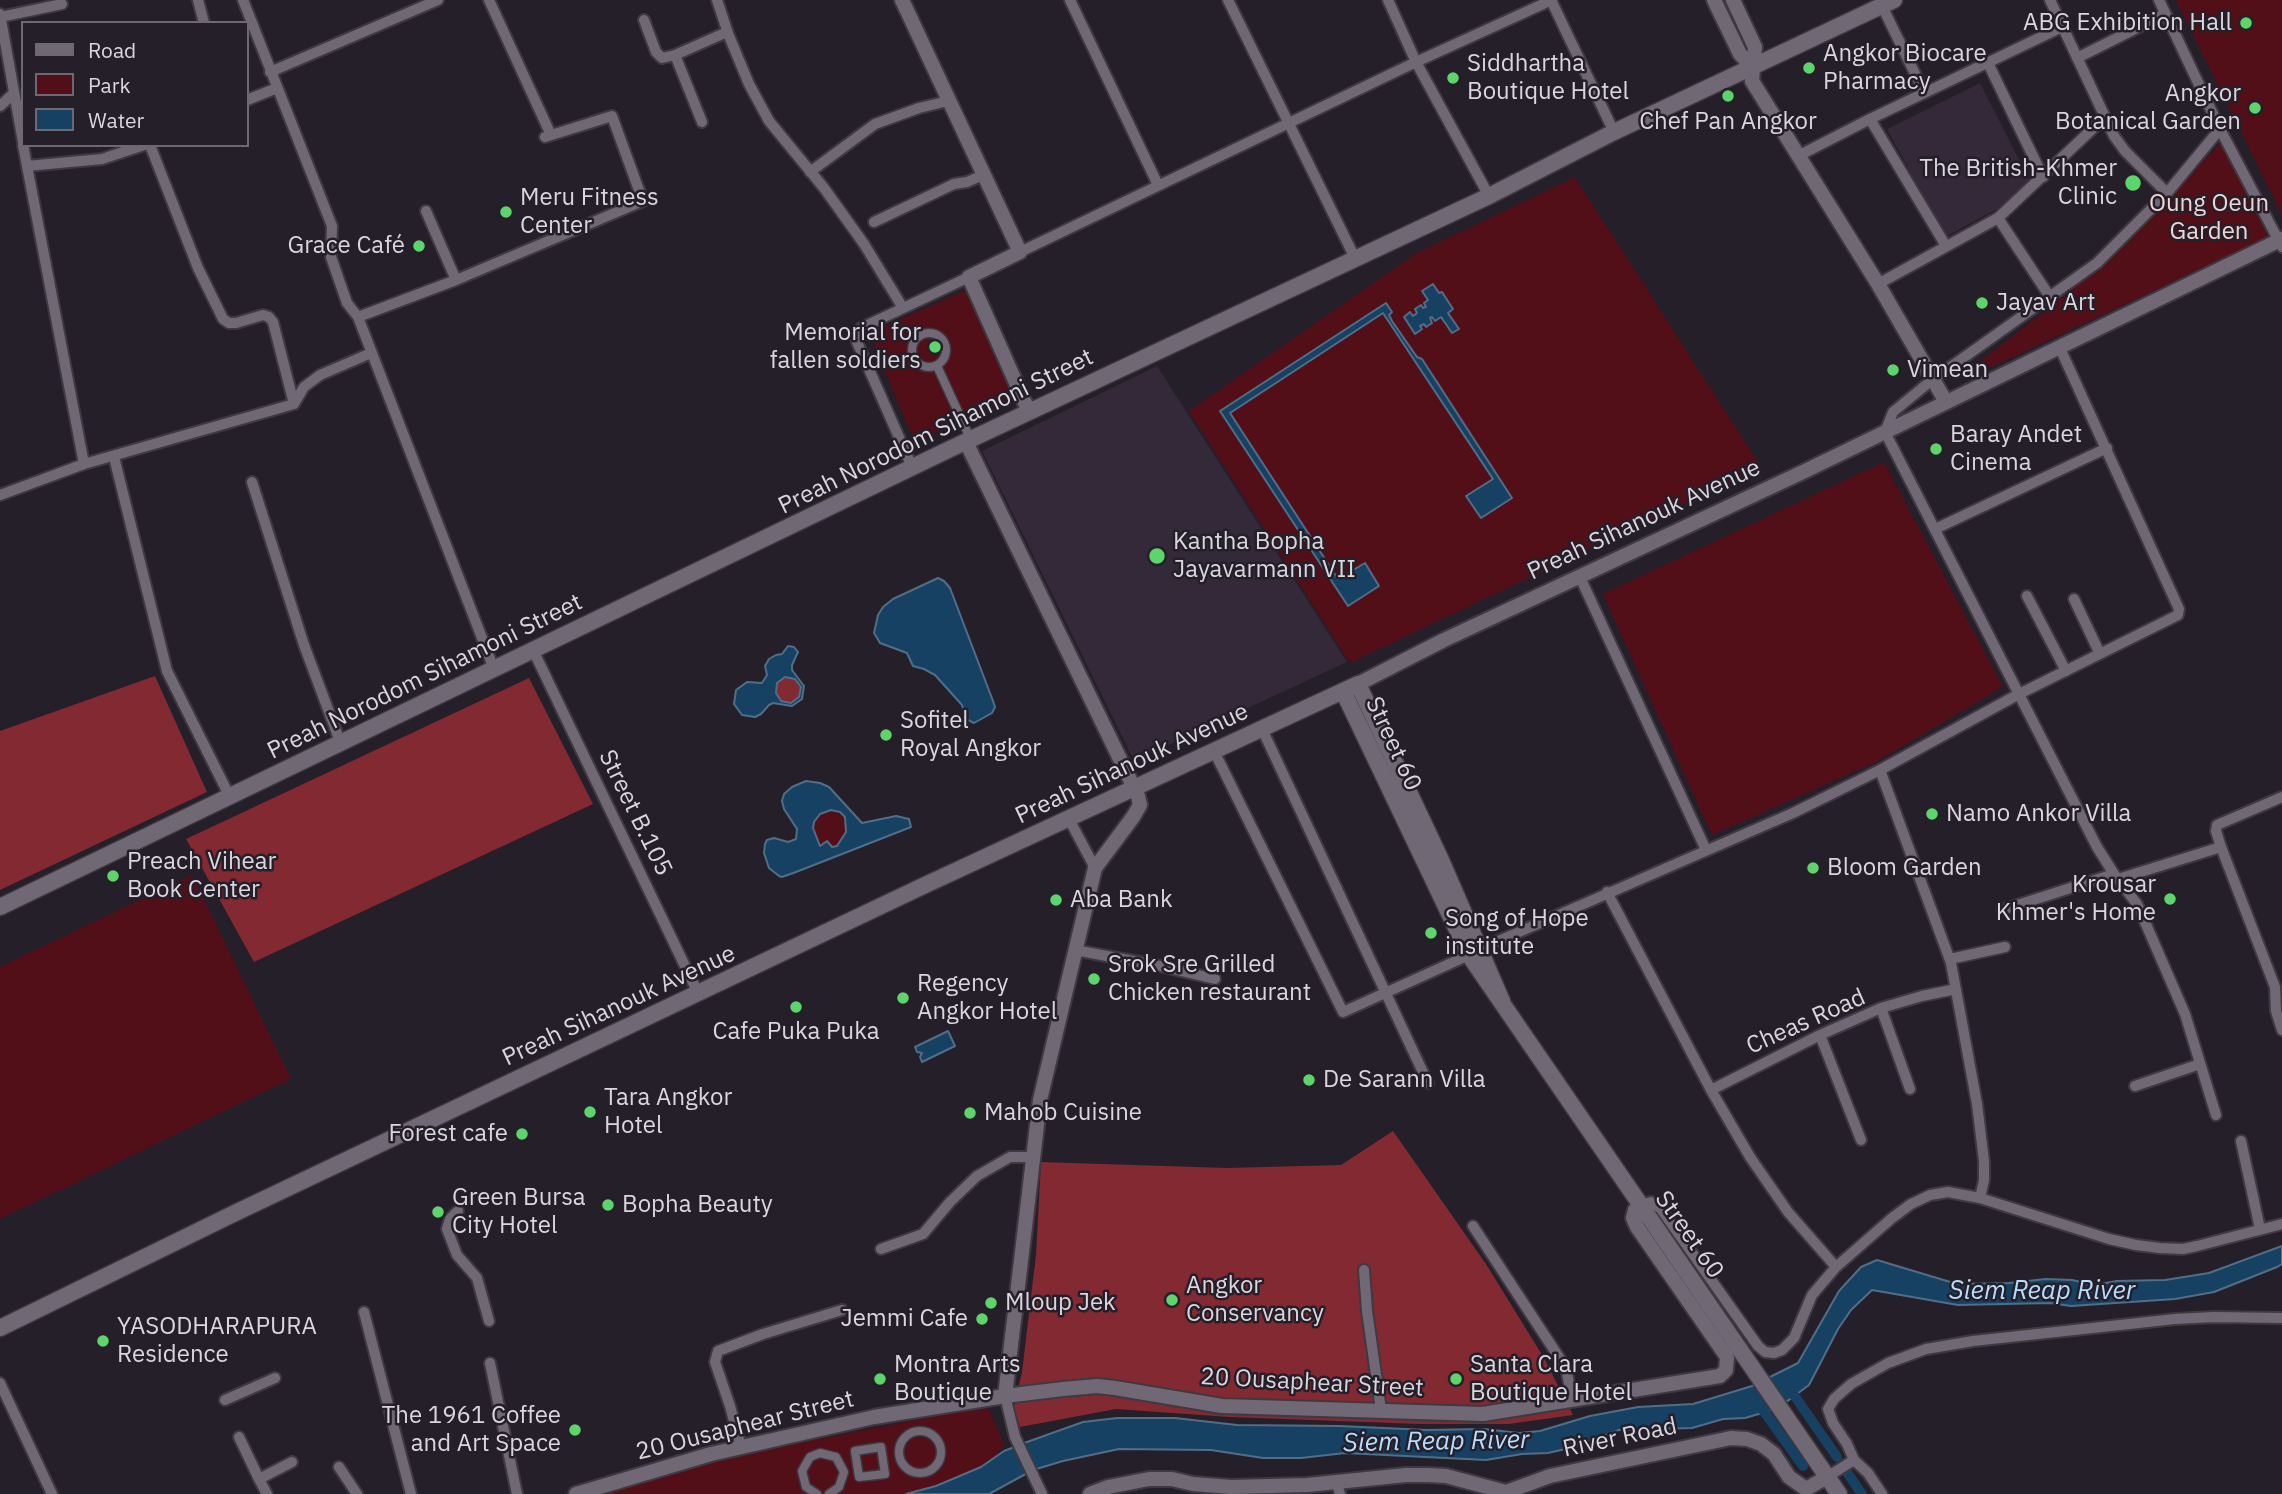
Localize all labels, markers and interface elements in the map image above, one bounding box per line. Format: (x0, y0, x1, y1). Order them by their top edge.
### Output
place label: ABG Exhibition Hall (2023, 9, 2232, 37)
marker: ABG Exhibition Hall (2238, 15, 2254, 31)
legend (21, 21, 248, 147)
text: Road (88, 36, 136, 64)
place label: Angkor Biocare Pharmacy (1823, 40, 1987, 96)
place label: Siddhartha Boutique Hotel (1467, 50, 1629, 106)
marker: Angkor Biocare Pharmacy (1801, 60, 1817, 76)
marker: Siddhartha Boutique Hotel (1445, 70, 1461, 86)
text: Park (88, 71, 131, 99)
place label: Angkor Botanical Garden (2055, 80, 2241, 136)
marker: Chef Pan Angkor (1720, 88, 1736, 104)
marker: Angkor Botanical Garden (2247, 100, 2263, 116)
text: Water (88, 106, 144, 134)
place label: Chef Pan Angkor (1639, 108, 1817, 136)
place label: The British-Khmer Clinic (1919, 155, 2117, 211)
marker: The British-Khmer Clinic (2123, 173, 2143, 193)
place label: Meru Fitness Center (520, 184, 659, 240)
park label: Oung Oeun Garden (2149, 190, 2269, 246)
marker: Meru Fitness Center (498, 204, 514, 220)
place label: Grace Café (287, 232, 405, 260)
marker: Grace Café (411, 238, 427, 254)
place label: Jayav Art (1996, 289, 2095, 317)
marker: Jayav Art (1974, 295, 1990, 311)
place label: Memorial for fallen soldiers (770, 319, 921, 375)
marker: Memorial for fallen soldiers (927, 339, 943, 355)
street label: Preah Norodom Sihamoni Street (774, 343, 1098, 521)
place label: Vimean (1907, 356, 1988, 384)
marker: Vimean (1885, 362, 1901, 378)
place label: Baray Andet Cinema (1950, 421, 2082, 477)
marker: Baray Andet Cinema (1928, 441, 1944, 457)
street label: Preah Sihanouk Avenue (1523, 453, 1765, 587)
place label: Kantha Bopha Jayavarmann VII (1173, 528, 1356, 584)
marker: Kantha Bopha Jayavarmann VII (1147, 546, 1167, 566)
street label: Preah Norodom Sihamoni Street (263, 588, 587, 766)
street label: Street 60 (1359, 692, 1427, 796)
street label: Preah Sihanouk Avenue (1011, 697, 1253, 831)
place label: Sofitel Royal Angkor (900, 707, 1041, 763)
marker: Sofitel Royal Angkor (878, 727, 894, 743)
street label: Street B.105 (592, 745, 678, 881)
place label: Namo Ankor Villa (1946, 800, 2131, 828)
marker: Namo Ankor Villa (1924, 806, 1940, 822)
place label: Preach Vihear Book Center (127, 848, 276, 904)
place label: Bloom Garden (1827, 854, 1982, 882)
marker: Bloom Garden (1805, 860, 1821, 876)
marker: Preach Vihear Book Center (105, 868, 121, 884)
place label: Krousar Khmer's Home (1996, 871, 2156, 927)
place label: Aba Bank (1070, 886, 1173, 914)
marker: Krousar Khmer's Home (2162, 891, 2178, 907)
marker: Aba Bank (1048, 892, 1064, 908)
place label: Song of Hope institute (1445, 905, 1589, 961)
marker: Song of Hope institute (1423, 925, 1439, 941)
street label: Preah Sihanouk Avenue (498, 939, 740, 1073)
place label: Srok Sre Grilled Chicken restaurant (1108, 951, 1311, 1007)
place label: Regency Angkor Hotel (917, 970, 1057, 1026)
marker: Srok Sre Grilled Chicken restaurant (1086, 971, 1102, 987)
street label: Cheas Road (1742, 983, 1870, 1061)
marker: Regency Angkor Hotel (895, 990, 911, 1006)
marker: Cafe Puka Puka (788, 999, 804, 1015)
place label: Cafe Puka Puka (713, 1018, 879, 1046)
place label: De Sarann Villa (1323, 1066, 1486, 1094)
marker: De Sarann Villa (1301, 1072, 1317, 1088)
place label: Tara Angkor Hotel (604, 1084, 732, 1140)
place label: Mahob Cuisine (984, 1099, 1142, 1127)
marker: Tara Angkor Hotel (582, 1104, 598, 1120)
marker: Mahob Cuisine (962, 1105, 978, 1121)
place label: Forest cafe (389, 1120, 508, 1148)
marker: Forest cafe (514, 1126, 530, 1142)
place label: Green Bursa City Hotel (452, 1184, 586, 1240)
street label: Street 60 (1648, 1186, 1730, 1284)
place label: Bopha Beauty (622, 1191, 773, 1219)
marker: Bopha Beauty (600, 1197, 616, 1213)
marker: Green Bursa City Hotel (430, 1204, 446, 1220)
place label: Angkor Conservancy (1186, 1272, 1324, 1328)
water label: Siem Reap River (1949, 1275, 2135, 1307)
place label: Mloup Jek (1005, 1289, 1116, 1317)
marker: Angkor Conservancy (1164, 1292, 1180, 1308)
marker: Mloup Jek (983, 1295, 999, 1311)
place label: Jemmi Cafe (840, 1305, 968, 1333)
marker: Jemmi Cafe (974, 1311, 990, 1327)
place label: YASODHARAPURA Residence (117, 1313, 317, 1369)
marker: YASODHARAPURA Residence (95, 1333, 111, 1349)
place label: Montra Arts Boutique (894, 1351, 1021, 1407)
place label: Santa Clara Boutique Hotel (1470, 1351, 1632, 1407)
street label: 20 Ousaphear Street (1200, 1363, 1424, 1403)
marker: Montra Arts Boutique (872, 1371, 888, 1387)
marker: Santa Clara Boutique Hotel (1448, 1371, 1464, 1387)
street label: 20 Ousaphear Street (633, 1385, 857, 1467)
place label: The 1961 Coffee and Art Space (382, 1402, 561, 1458)
street label: River Road (1560, 1412, 1680, 1464)
marker: The 1961 Coffee and Art Space (567, 1422, 583, 1438)
water label: Siem Reap River (1342, 1425, 1530, 1459)

